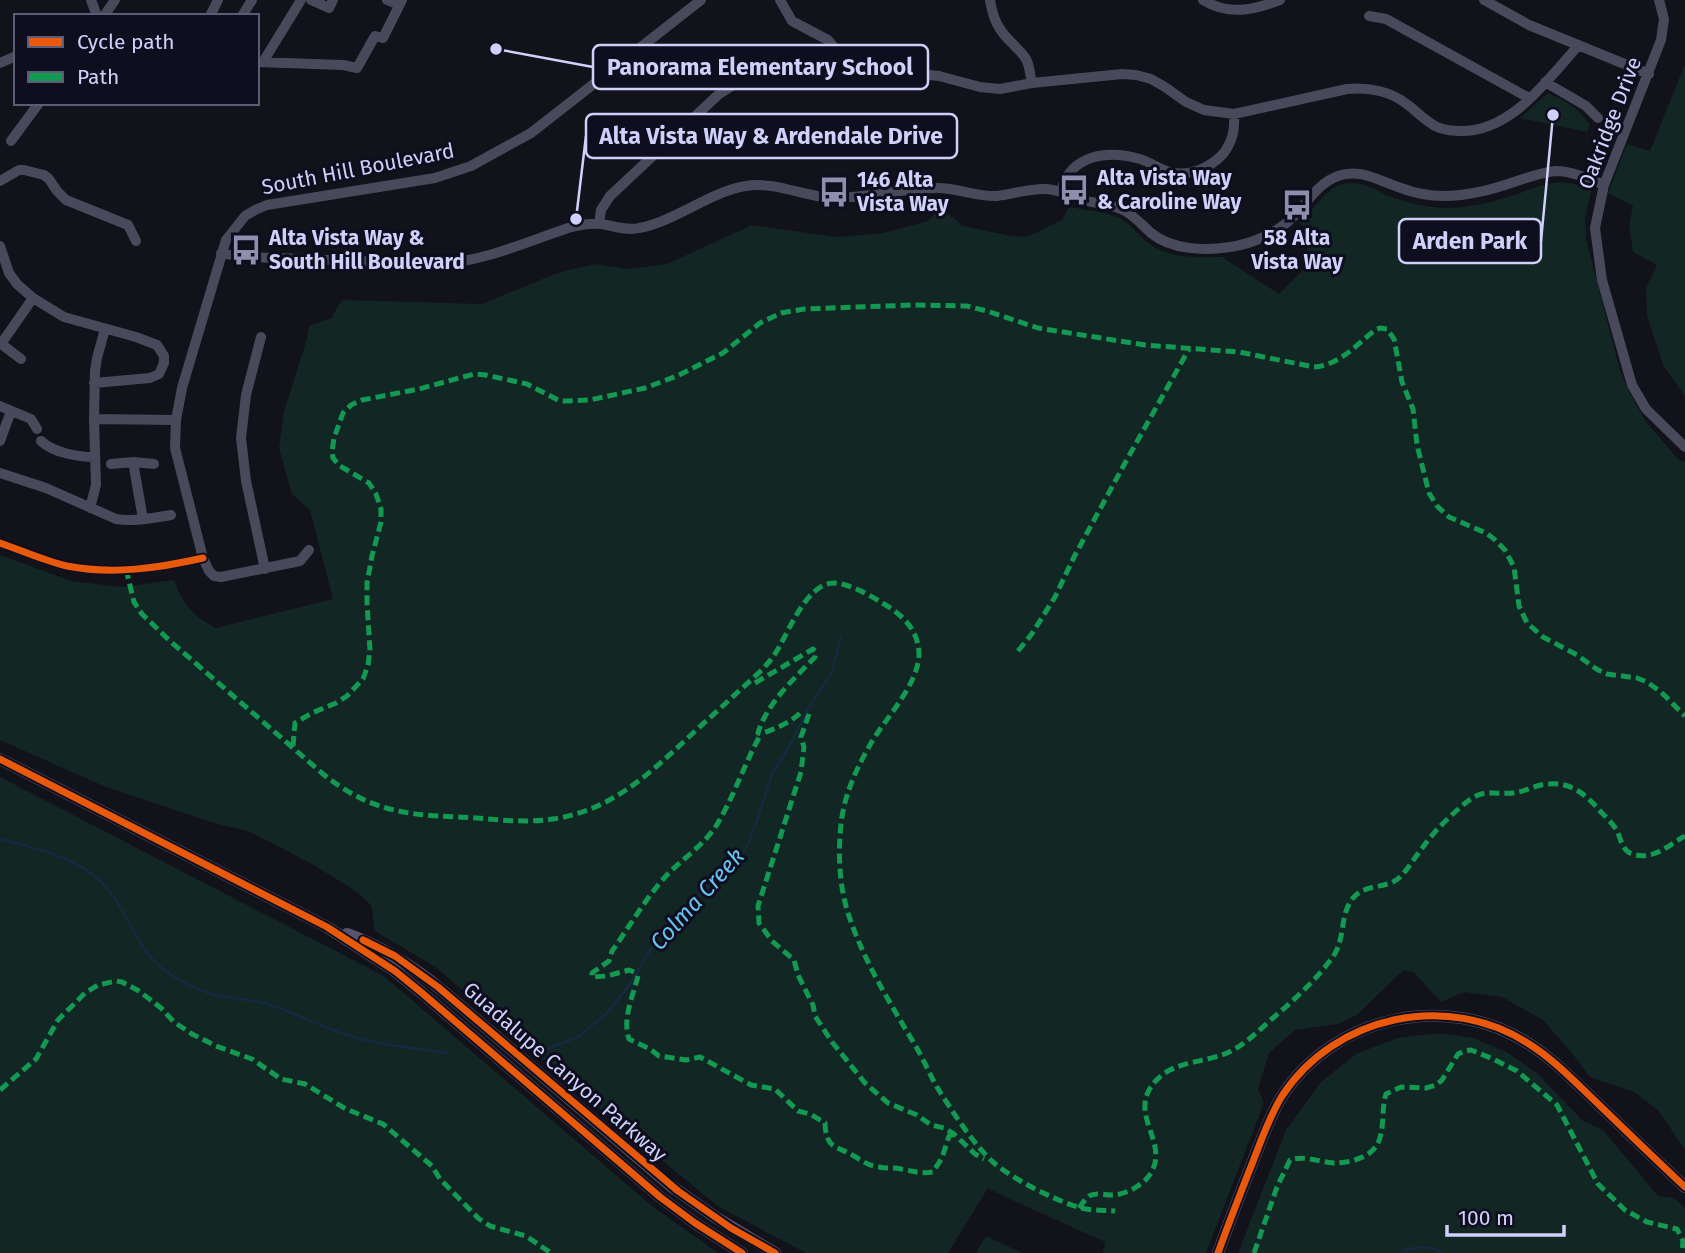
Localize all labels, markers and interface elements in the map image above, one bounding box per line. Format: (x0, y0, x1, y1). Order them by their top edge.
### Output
legend (14, 14, 259, 105)
text: Cycle path (77, 29, 175, 55)
callout: Panorama Elementary School (593, 45, 928, 89)
text: Panorama Elementary School (607, 53, 913, 81)
street label: Oakridge Drive (1573, 53, 1647, 193)
text: Path (77, 64, 119, 90)
callout: Alta Vista Way & Ardendale Drive (586, 114, 957, 158)
text: Alta Vista Way & Ardendale Drive (598, 122, 943, 150)
street label: South Hill Boulevard (260, 138, 456, 200)
place label: Alta Vista Way & Caroline Way (1096, 165, 1242, 215)
place label: 146 Alta Vista Way (856, 167, 949, 217)
bus stop icon: Alta Vista Way & Caroline Way (1057, 173, 1091, 207)
bus stop icon: 146 Alta Vista Way (817, 175, 851, 209)
bus stop icon: 58 Alta Vista Way (1280, 188, 1314, 222)
callout: Arden Park (1399, 219, 1541, 263)
place label: Alta Vista Way & South Hill Boulevard (268, 225, 465, 275)
place label: 58 Alta Vista Way (1250, 225, 1343, 275)
text: Arden Park (1412, 227, 1528, 255)
bus stop icon: Alta Vista Way & South Hill Boulevard (229, 233, 263, 267)
water label: Colma Creek (644, 842, 750, 956)
street label: Guadalupe Canyon Parkway (458, 976, 673, 1168)
scale bar (1447, 1194, 1564, 1238)
text: 100 m (1458, 1205, 1514, 1231)

